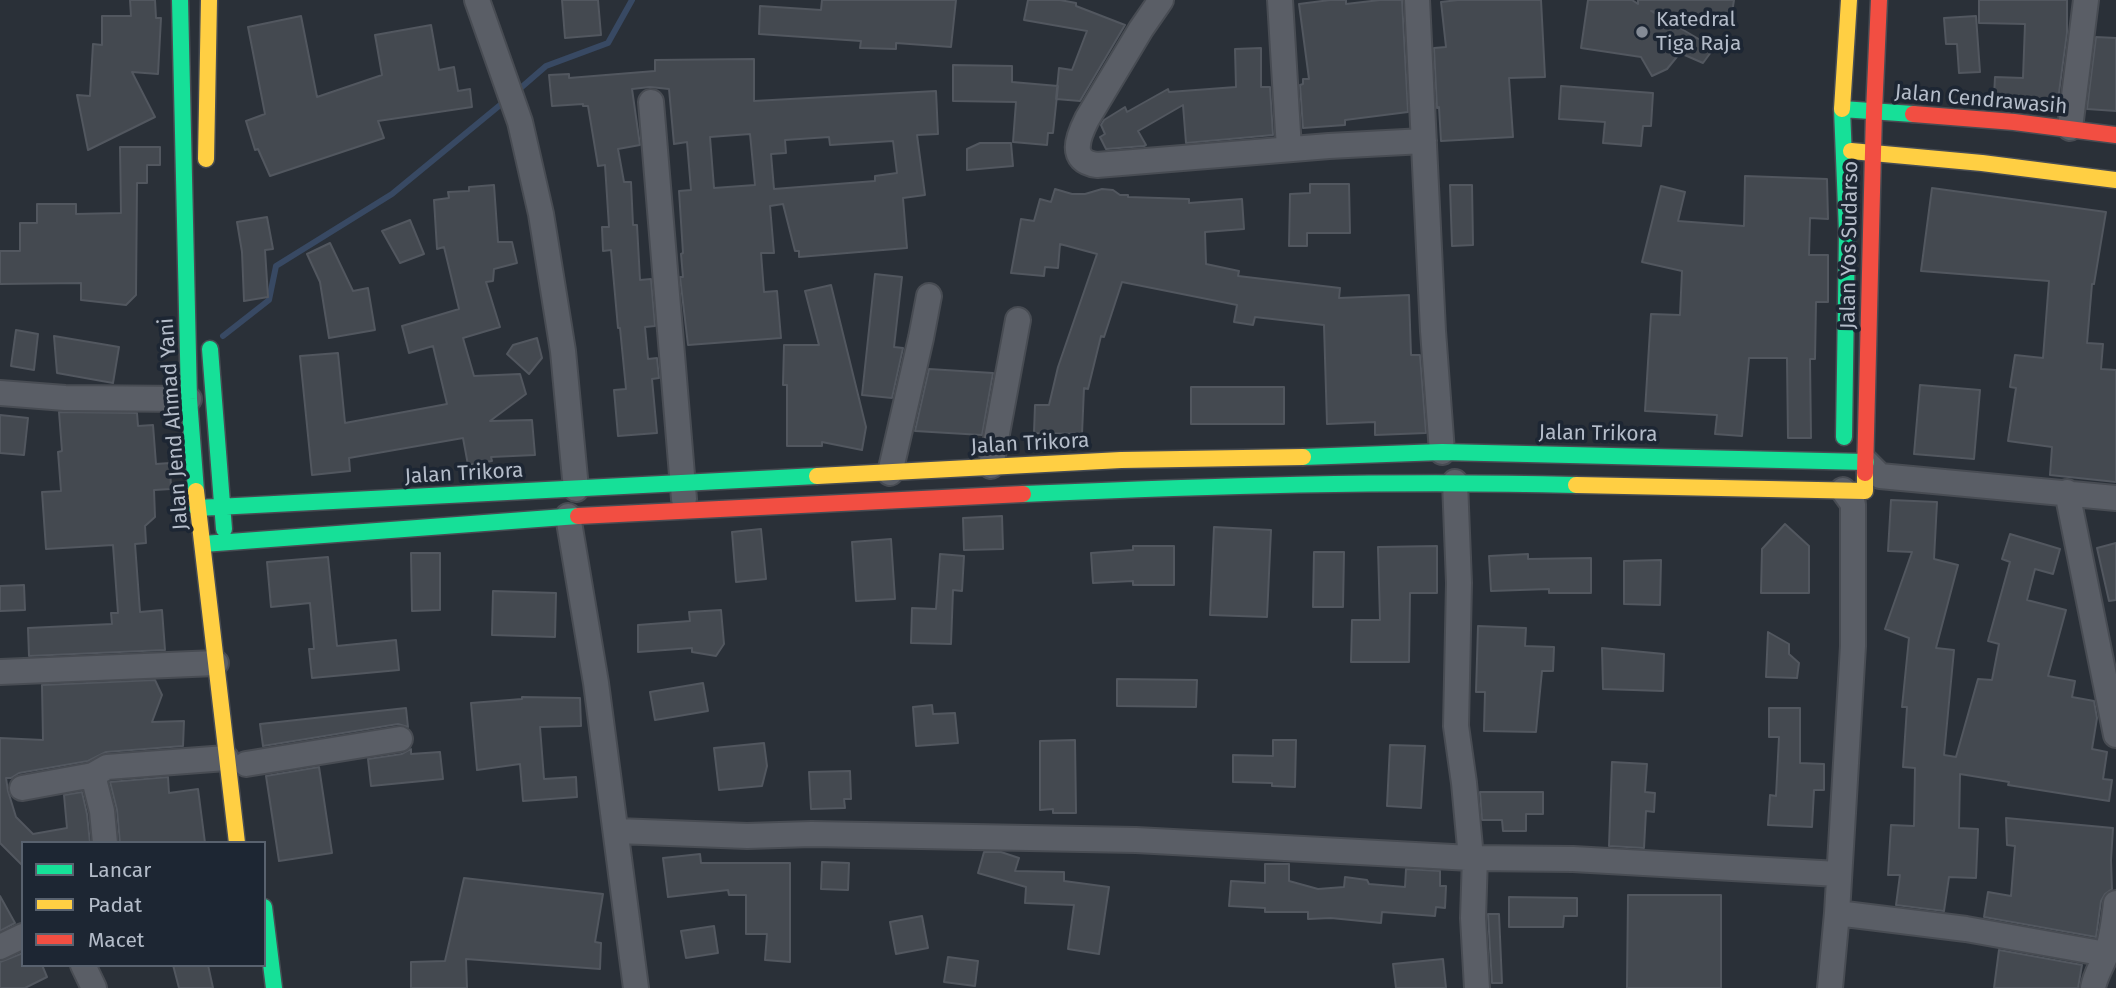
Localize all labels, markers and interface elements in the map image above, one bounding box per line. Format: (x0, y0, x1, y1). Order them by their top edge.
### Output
place label: Katedral Tiga Raja (1656, 7, 1741, 57)
marker: Katedral Tiga Raja (1634, 24, 1650, 40)
street label: Jalan Cendrawasih (1894, 80, 2068, 120)
street label: Jalan Yos Sudarso (1836, 161, 1864, 329)
street label: Jalan Jend Ahmad Yani (154, 317, 194, 531)
street label: Jalan Trikora (1538, 420, 1658, 448)
street label: Jalan Trikora (970, 428, 1090, 460)
street label: Jalan Trikora (404, 458, 524, 490)
legend (21, 841, 266, 967)
text: Lancar (88, 857, 151, 883)
text: Padat (88, 892, 142, 918)
text: Macet (88, 927, 144, 953)

